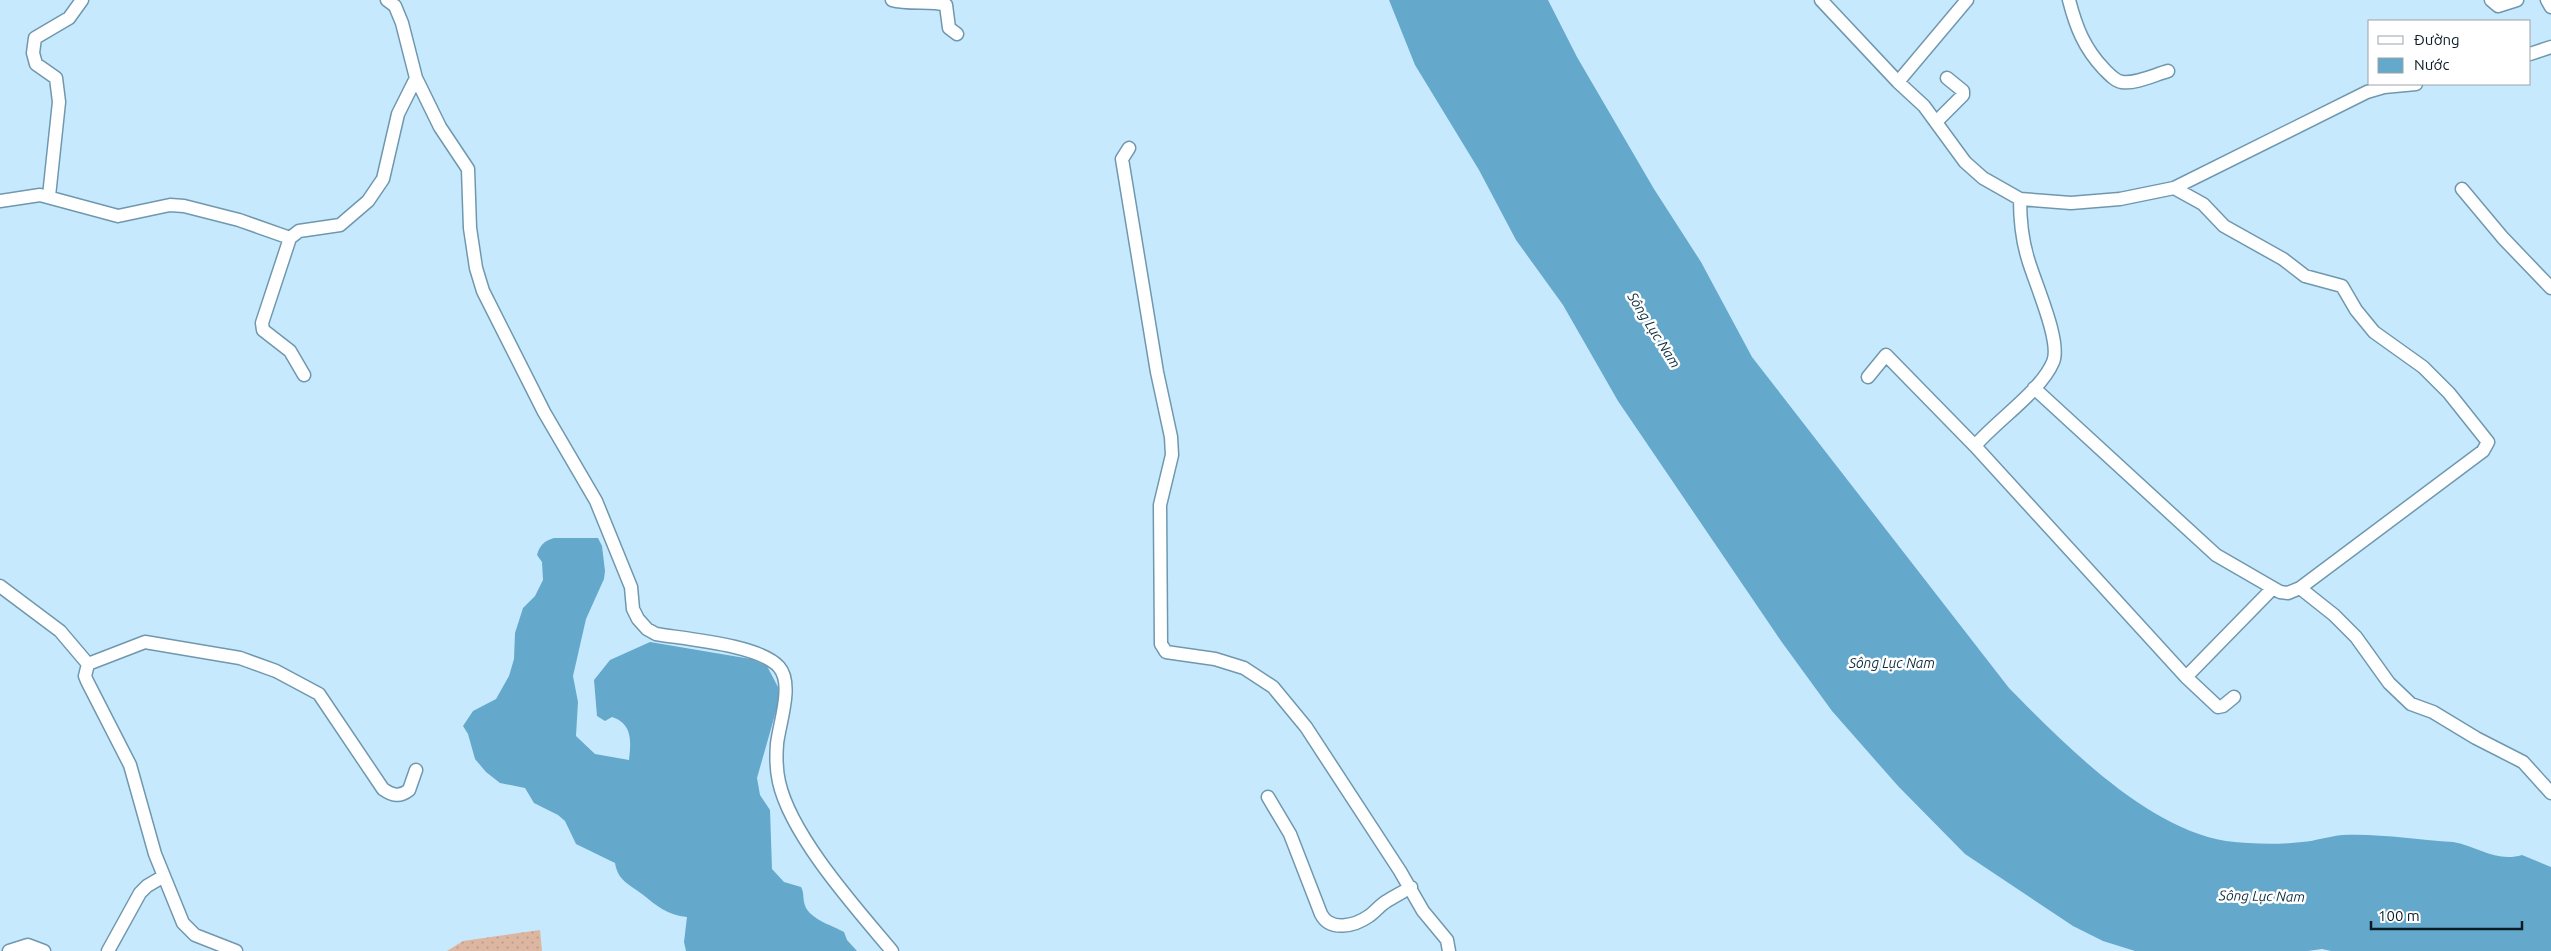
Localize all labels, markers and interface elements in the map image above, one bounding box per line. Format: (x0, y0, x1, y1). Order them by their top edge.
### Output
legend (2368, 20, 2531, 85)
text: Đường (2414, 31, 2460, 48)
text: Nước (2414, 56, 2449, 73)
water label: Sông Lục Nam (1624, 288, 1684, 371)
water label: Sông Lục Nam (1848, 655, 1935, 671)
water label: Sông Lục Nam (2218, 887, 2305, 905)
scale bar (2371, 898, 2522, 930)
text: 100 m (2378, 907, 2420, 924)

